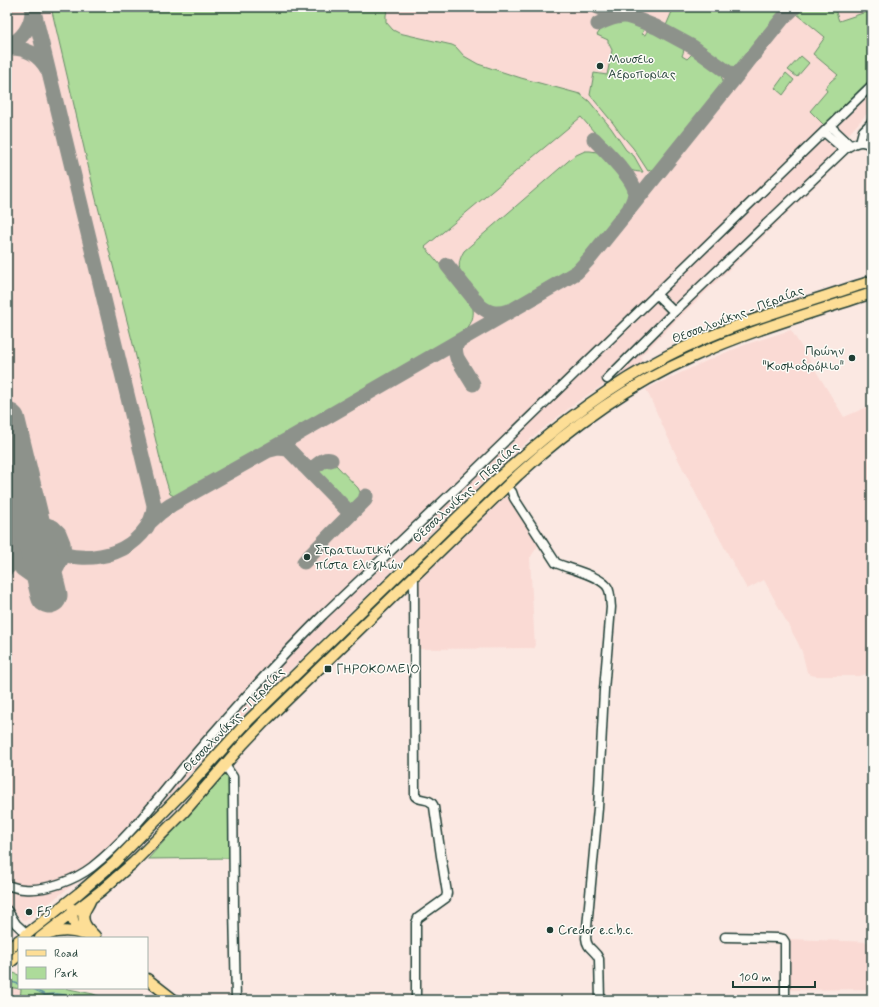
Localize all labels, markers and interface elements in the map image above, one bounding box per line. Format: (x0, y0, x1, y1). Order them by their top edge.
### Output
place label: Μουσειο Αεροποριας (608, 51, 676, 83)
marker: Μουσειο Αεροποριας (595, 61, 605, 71)
street label: Θεσσαλονίκης - Περαίας (670, 282, 807, 348)
place label: Πρώην "Κοσμοδρόμιο" (763, 343, 844, 375)
marker: Πρώην "Κοσμοδρόμιο" (847, 353, 857, 363)
street label: Θεσσαλονίκης - Περαίας (409, 439, 523, 547)
place label: Στρατιωτική πίστα ελιγμών (315, 542, 403, 574)
marker: Στρατιωτική πίστα ελιγμών (302, 552, 312, 562)
place label: ΓΗΡΟΚΟΜΕΙΟ (336, 661, 420, 678)
street label: Θεσσαλονίκης - Περαίας (179, 664, 289, 776)
marker: ΓΗΡΟΚΟΜΕΙΟ (323, 664, 333, 674)
place label: F5 (37, 904, 52, 921)
marker: F5 (24, 907, 34, 917)
place label: Credor e.c.b.c. (558, 922, 633, 939)
marker: Credor e.c.b.c. (545, 925, 555, 935)
legend (18, 937, 148, 989)
text: Road (54, 946, 78, 962)
scale bar (733, 963, 815, 989)
text: Park (54, 966, 78, 982)
text: 100 m (739, 970, 771, 986)

